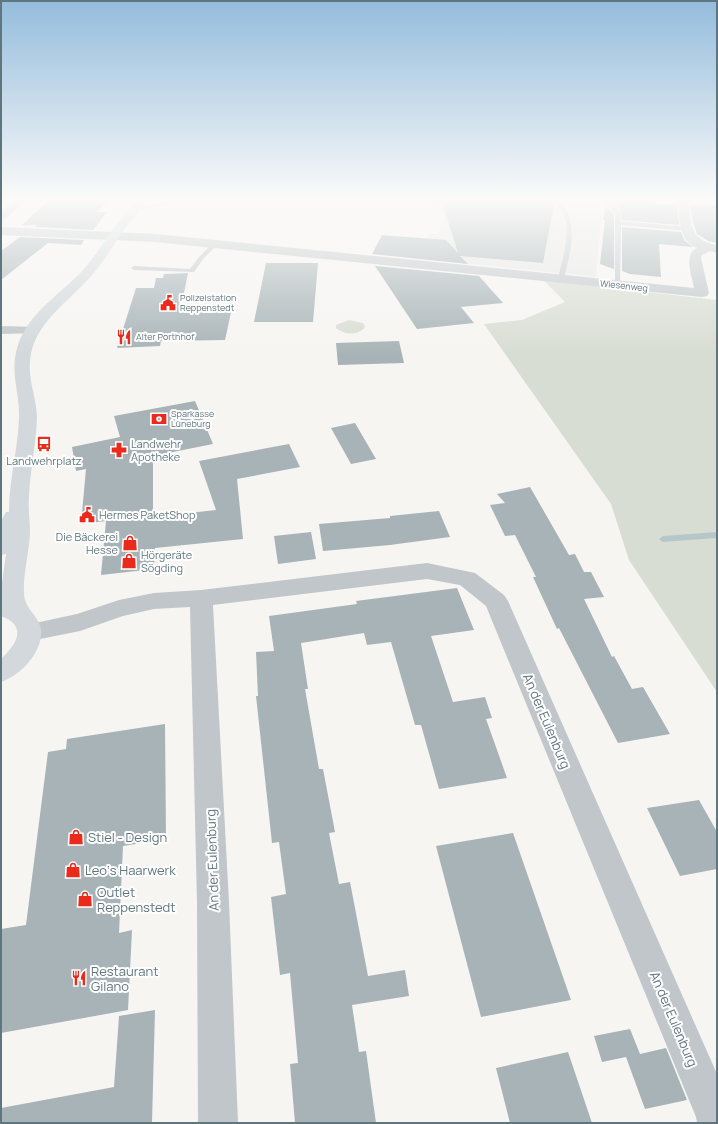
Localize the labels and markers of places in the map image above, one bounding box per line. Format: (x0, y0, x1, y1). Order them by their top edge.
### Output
place label: Polizeistation Reppenstedt (180, 291, 236, 314)
public building icon: Polizeistation Reppenstedt (159, 294, 177, 312)
restaurant icon: Alter Porthhof (115, 328, 133, 346)
place label: Alter Porthhof (136, 330, 195, 343)
place label: Sparkasse Lüneburg (171, 407, 214, 430)
bank icon: Sparkasse Lüneburg (150, 410, 168, 428)
bus stop icon: Landwehrplatz (35, 435, 53, 453)
place label: Landwehr Apotheke (131, 436, 181, 464)
pharmacy icon: Landwehr Apotheke (110, 441, 128, 459)
place label: Landwehrplatz (6, 453, 82, 468)
public building icon: Hermes PaketShop (78, 506, 96, 524)
place label: Hermes PaketShop (99, 507, 196, 522)
place label: Die Bäckerei Hesse (56, 529, 119, 557)
shop icon: Die Bäckerei Hesse (121, 534, 139, 552)
place label: Hörgeräte Sögding (141, 547, 193, 575)
shop icon: Hörgeräte Sögding (120, 552, 138, 570)
shop icon: Stiel - Design (67, 828, 85, 846)
place label: Stiel - Design (88, 828, 167, 846)
shop icon: Leo‘s Haarwerk (64, 861, 82, 879)
place label: Leo‘s Haarwerk (85, 861, 176, 879)
place label: Outlet Reppenstedt (97, 883, 175, 916)
shop icon: Outlet Reppenstedt (76, 890, 94, 908)
place label: Restaurant Gilano (91, 962, 158, 995)
restaurant icon: Restaurant Gilano (70, 969, 88, 987)

